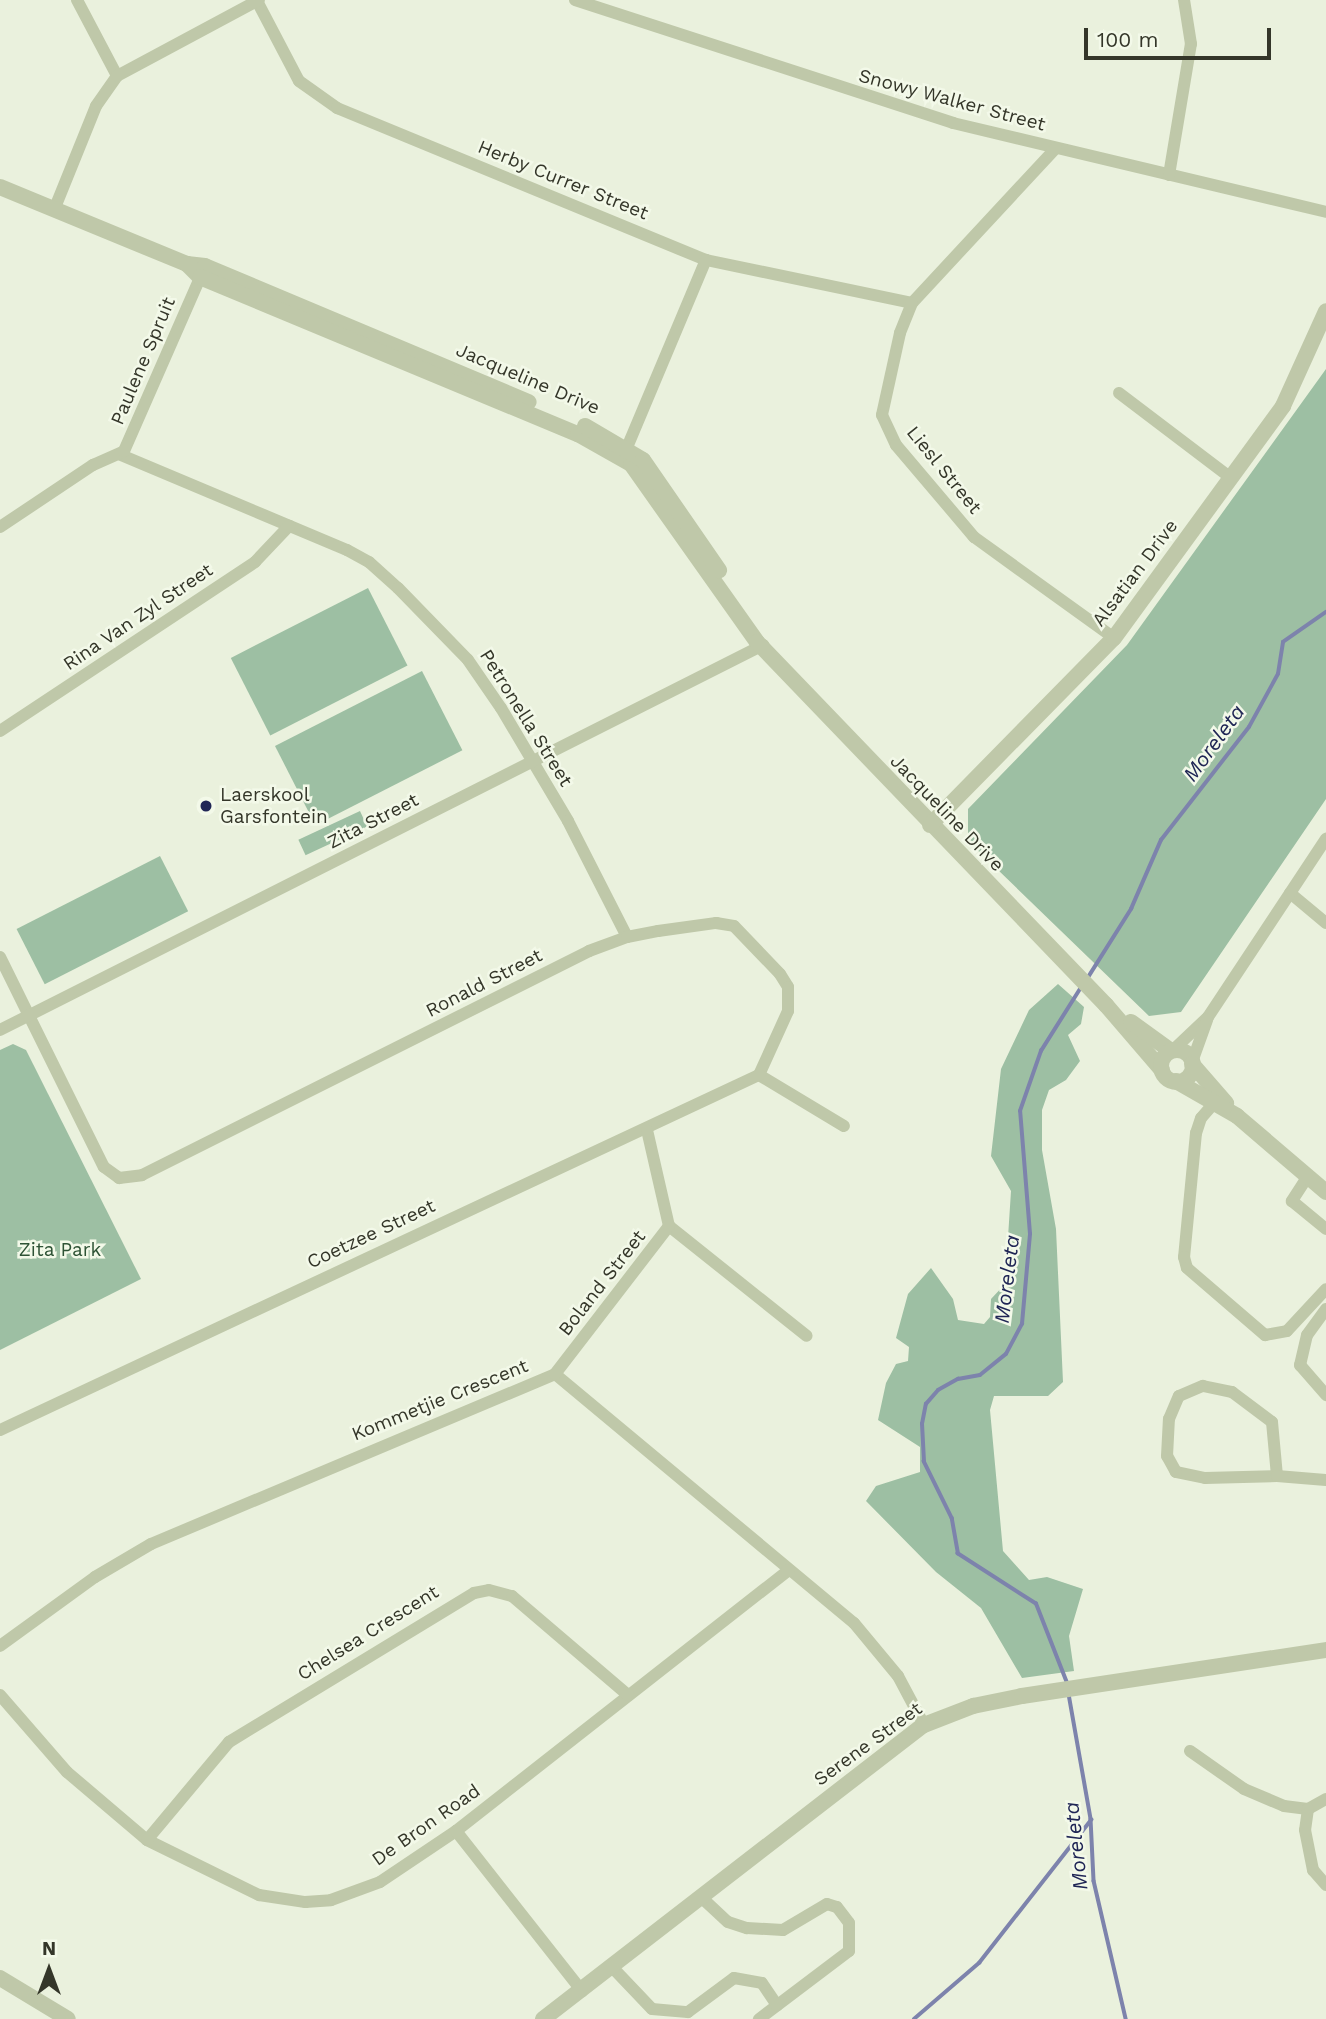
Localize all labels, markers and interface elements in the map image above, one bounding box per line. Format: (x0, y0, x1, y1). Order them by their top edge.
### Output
scale bar (1088, 14, 1275, 58)
text: 100 m (1097, 27, 1159, 52)
street label: Snowy Walker Street (855, 64, 1049, 136)
street label: Herby Currer Street (474, 135, 652, 225)
street label: Paulene Spruit (106, 294, 180, 428)
street label: Jacqueline Drive (453, 338, 603, 420)
street label: Liesl Street (902, 421, 986, 519)
street label: Alsatian Drive (1087, 515, 1183, 631)
street label: Rina Van Zyl Street (58, 558, 218, 676)
street label: Petronella Street (475, 645, 577, 791)
water label: Moreleta (1178, 700, 1250, 786)
street label: Jacqueline Drive (885, 750, 1009, 876)
place label: Laerskool Garsfontein (220, 784, 328, 828)
street label: Zita Street (324, 788, 422, 854)
marker: Laerskool Garsfontein (198, 798, 214, 814)
street label: Ronald Street (422, 944, 546, 1022)
street label: Coetzee Street (303, 1194, 439, 1274)
street label: Boland Street (554, 1226, 650, 1340)
water label: Moreleta (989, 1233, 1025, 1325)
park label: Zita Park (18, 1239, 102, 1261)
street label: Kommetjie Crescent (349, 1354, 531, 1446)
street label: Chelsea Crescent (293, 1580, 443, 1686)
street label: Serene Street (810, 1697, 926, 1791)
street label: De Bron Road (367, 1779, 485, 1871)
water label: Moreleta (1059, 1801, 1093, 1891)
north arrow (14, 1935, 84, 2005)
text: N (42, 1937, 56, 1960)

